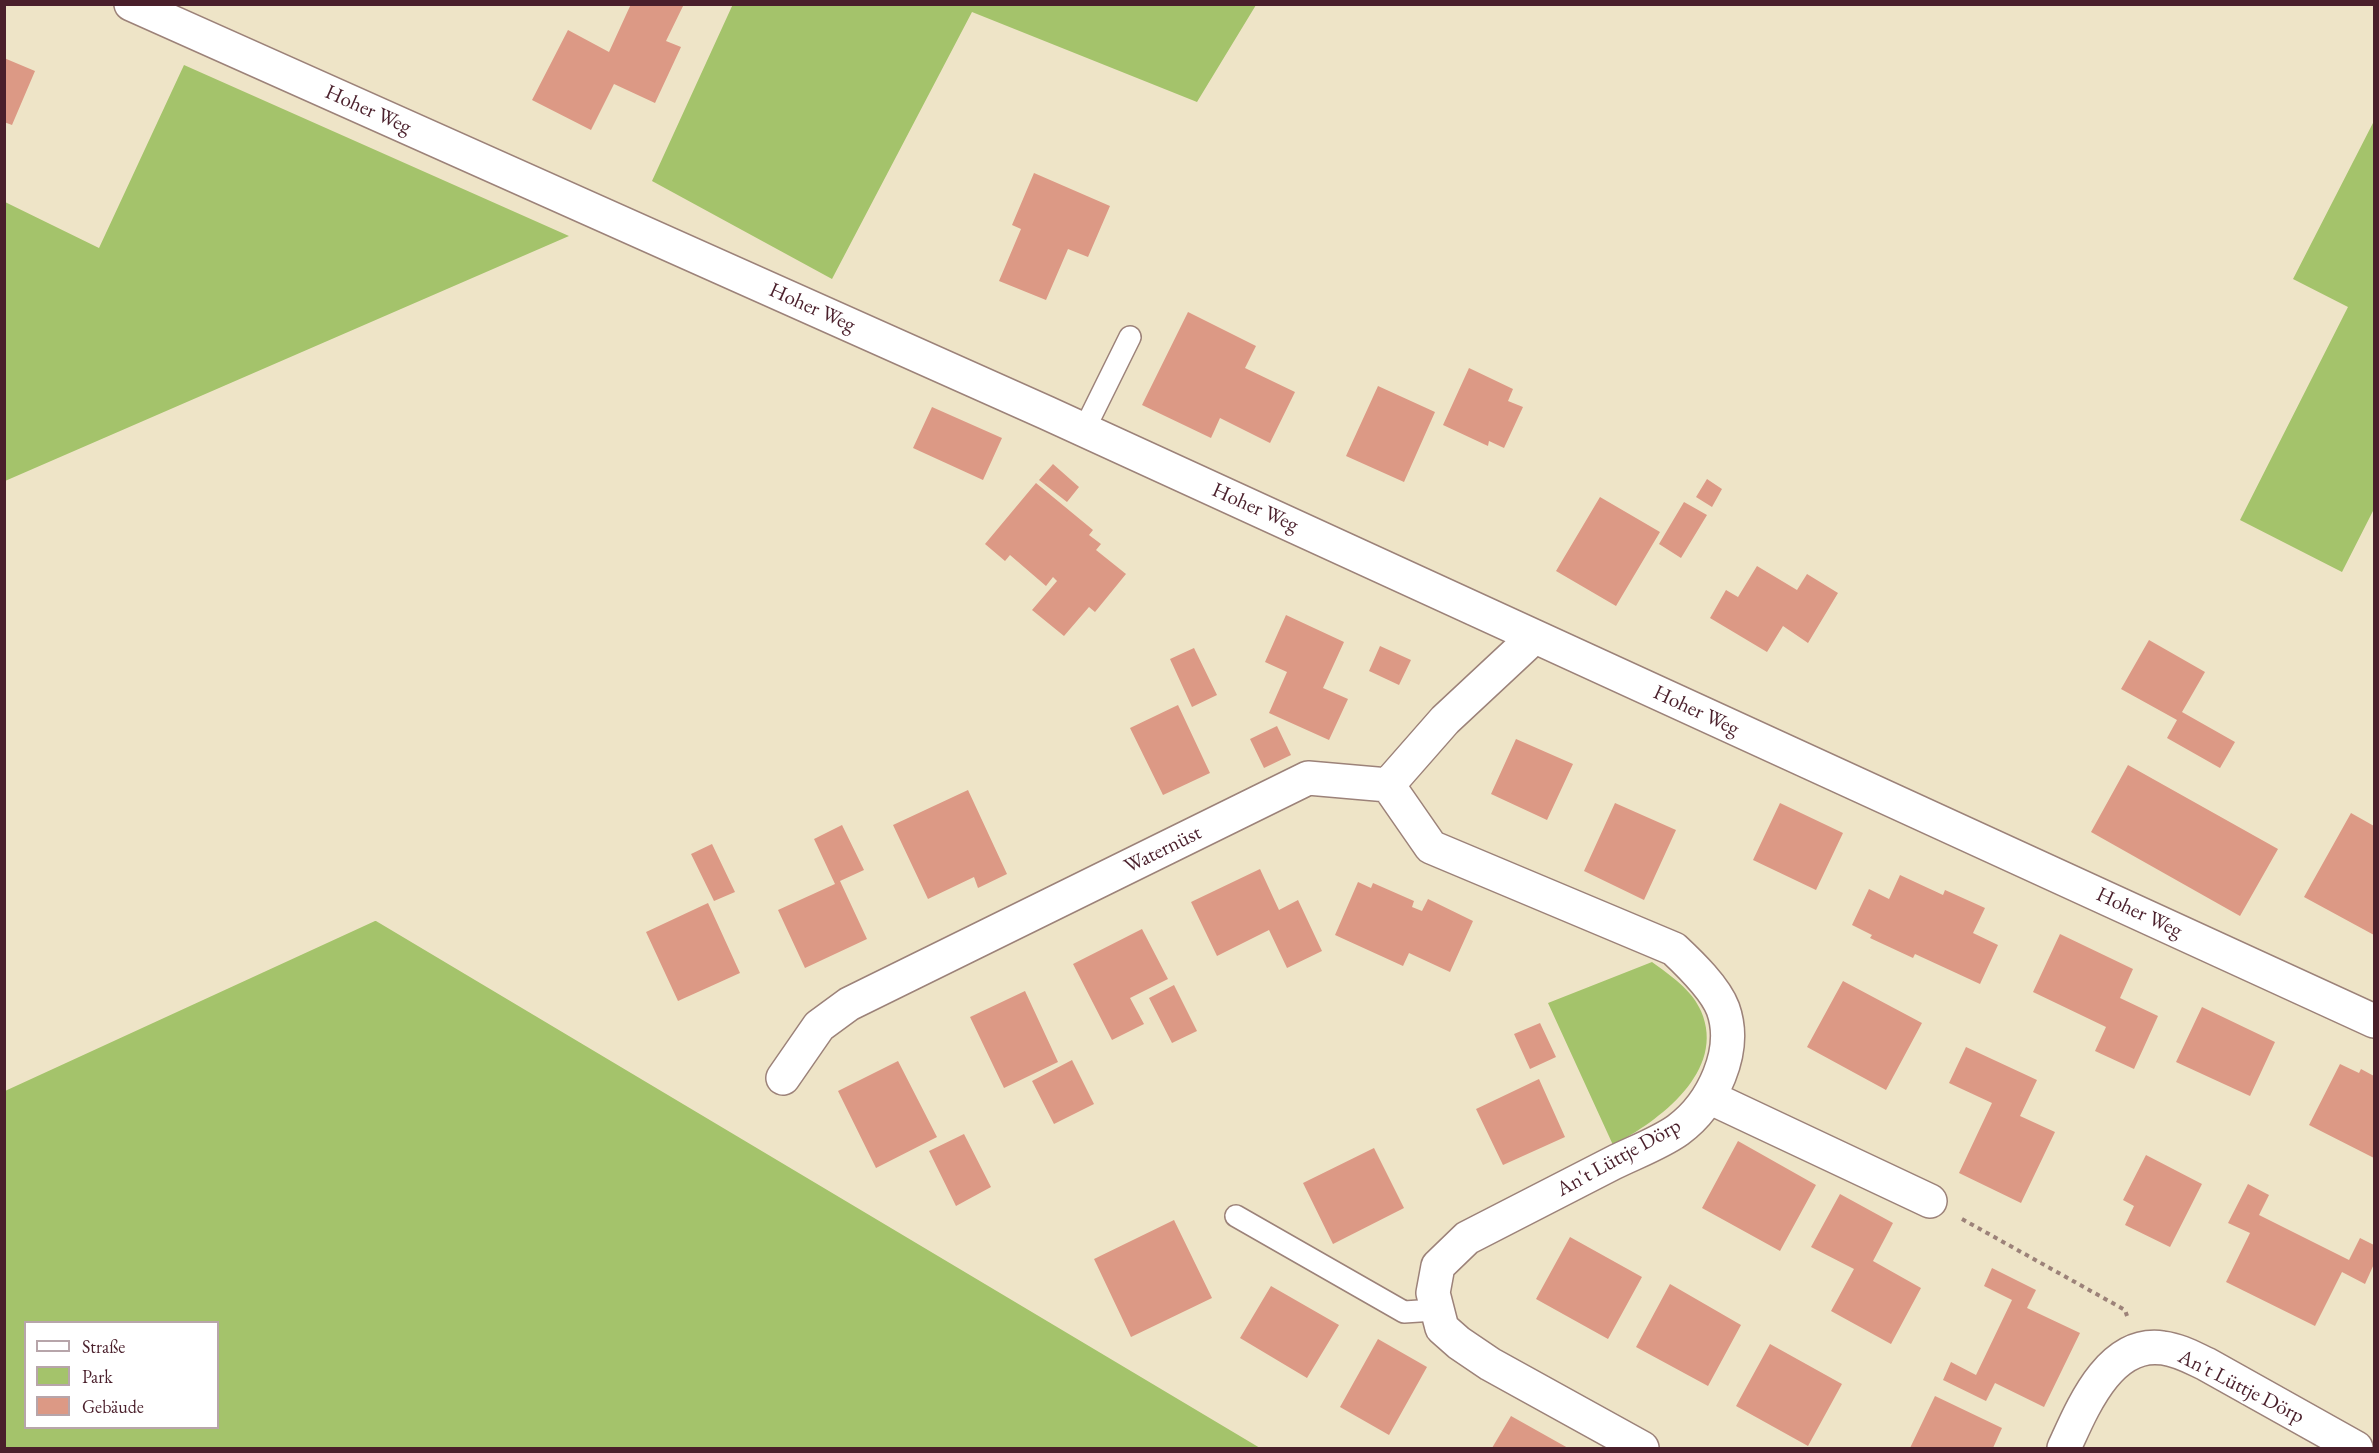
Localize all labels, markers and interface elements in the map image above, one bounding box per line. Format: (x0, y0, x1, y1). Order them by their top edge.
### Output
street label: Hoher Weg (321, 80, 415, 140)
street label: Hoher Weg (765, 278, 859, 338)
street label: Hoher Weg (1208, 478, 1302, 538)
street label: Hoher Weg (1649, 680, 1743, 742)
street label: Waternüst (1120, 821, 1206, 879)
street label: Hoher Weg (2092, 882, 2186, 944)
street label: An't Lüttje Dörp (1552, 1113, 1686, 1203)
legend (24, 1321, 219, 1429)
text: Straße (82, 1335, 125, 1358)
street label: An't Lüttje Dörp (2174, 1344, 2308, 1430)
text: Park (82, 1365, 113, 1388)
text: Gebäude (82, 1395, 144, 1418)

